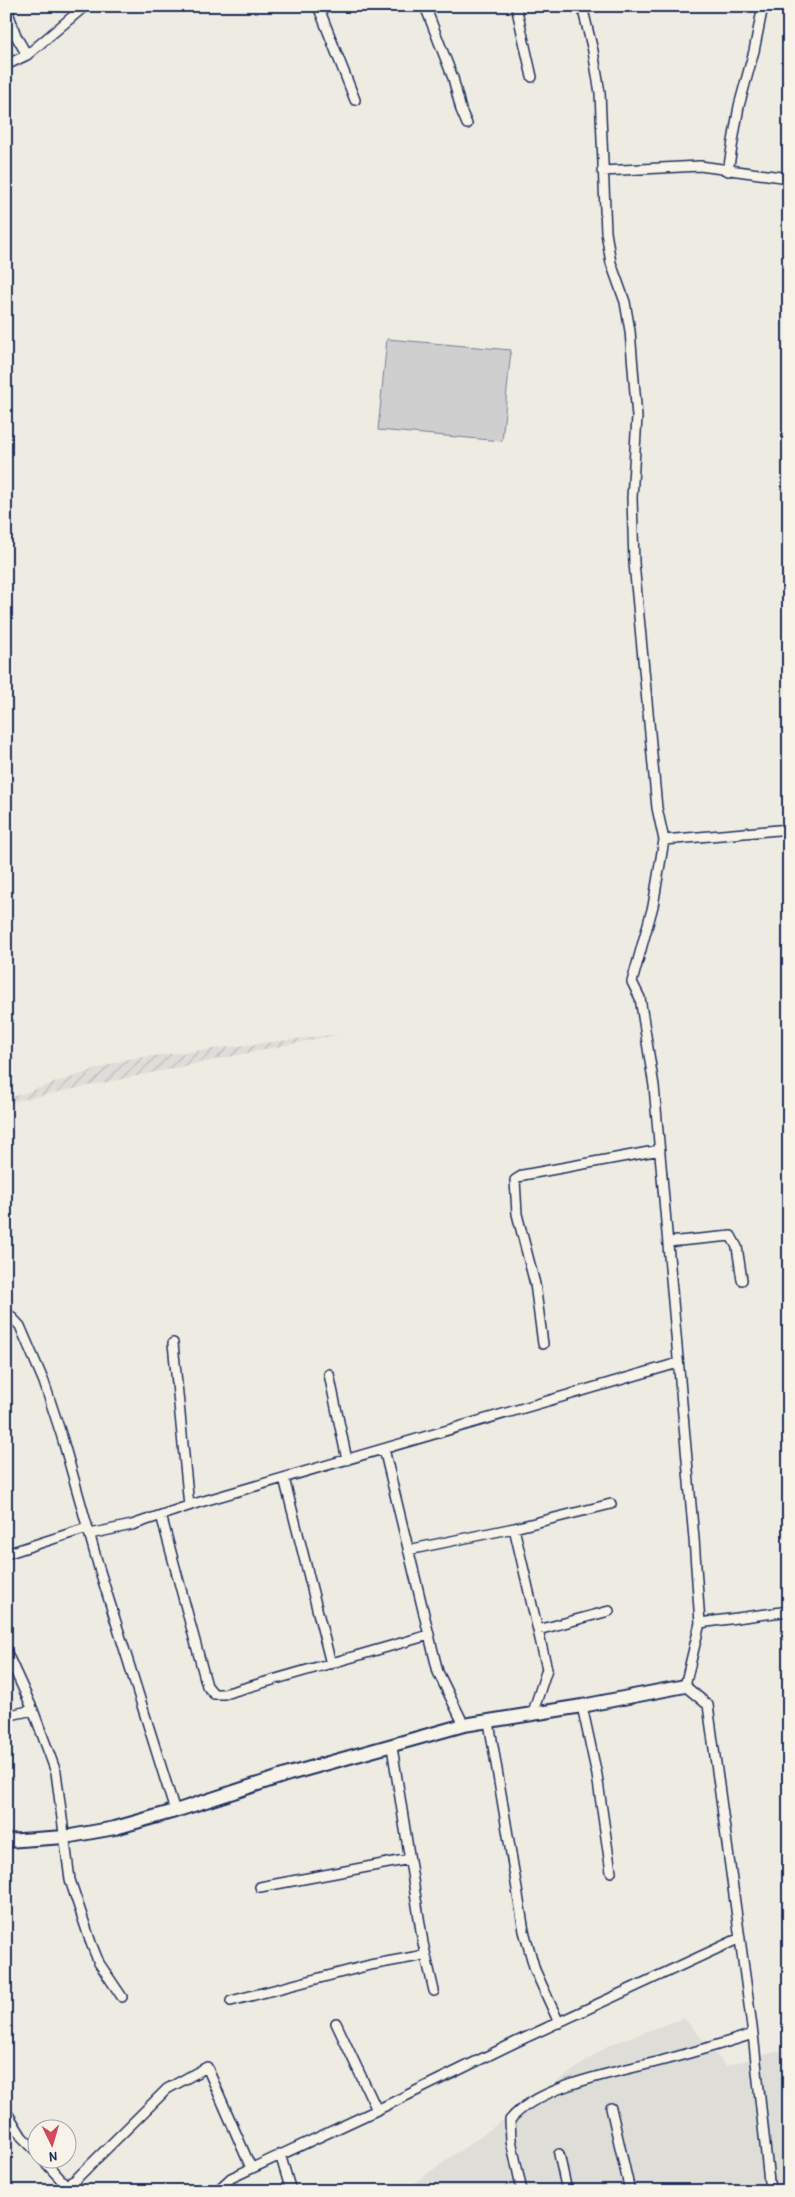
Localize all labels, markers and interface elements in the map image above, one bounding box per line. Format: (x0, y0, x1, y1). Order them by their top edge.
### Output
north arrow (28, 2120, 78, 2170)
text: N (48, 2148, 58, 2167)

